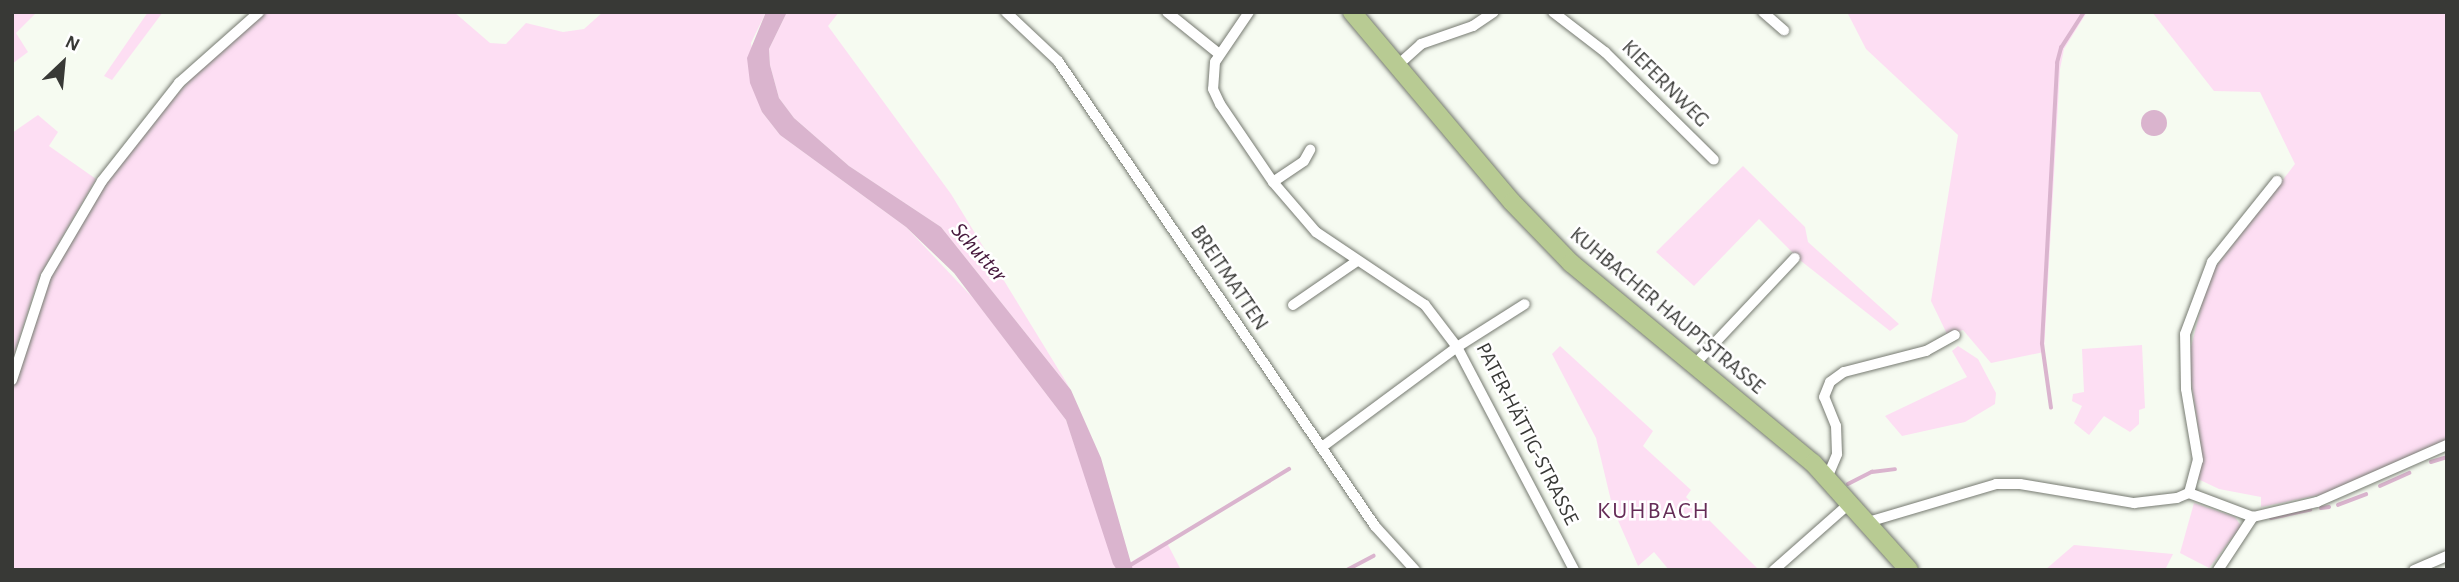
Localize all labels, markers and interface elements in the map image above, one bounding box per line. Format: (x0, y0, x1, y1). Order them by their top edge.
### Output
north arrow (28, 28, 98, 98)
text: N (62, 32, 83, 55)
street label: KIEFERNWEG (1616, 35, 1714, 133)
water label: Schutter (944, 218, 1012, 288)
street label: BREITMATTEN (1185, 221, 1273, 335)
street label: KUHBACHER HAUPTSTRASSE (1565, 222, 1769, 400)
street label: PATER-HÄTTIG-STRASSE (1470, 339, 1584, 529)
district label: KUHBACH (1598, 498, 1710, 526)

